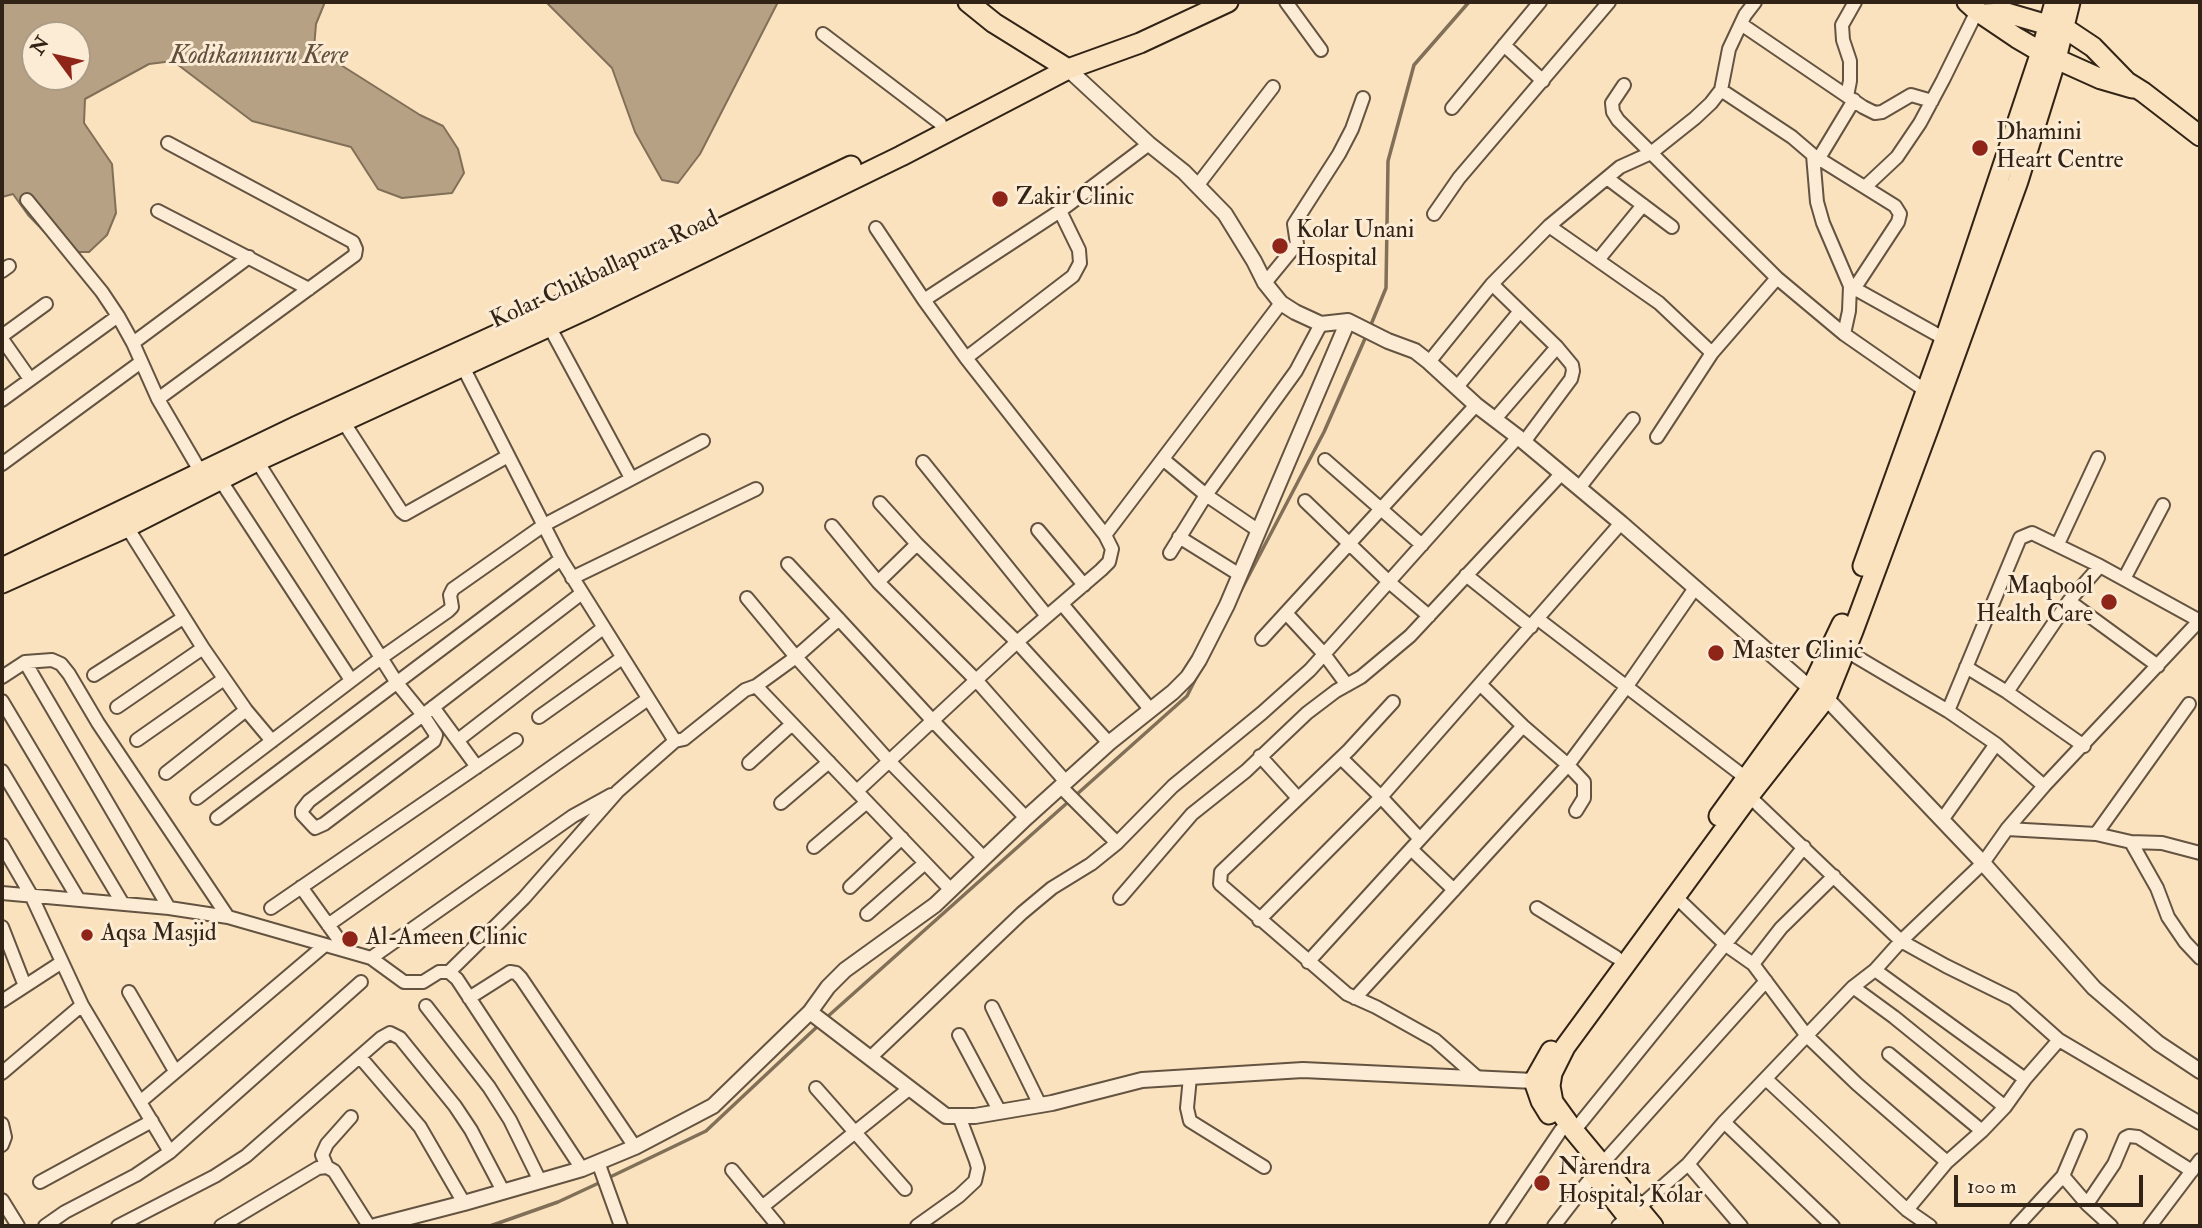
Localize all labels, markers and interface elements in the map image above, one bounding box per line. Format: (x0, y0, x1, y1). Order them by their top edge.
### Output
north arrow (21, 21, 91, 91)
text: N (25, 32, 55, 59)
water label: Kodikannuru Kere (170, 41, 348, 73)
place label: Dhamini Heart Centre (1996, 120, 2124, 176)
marker: Dhamini Heart Centre (1970, 138, 1990, 158)
place label: Zakir Clinic (1016, 185, 1134, 213)
marker: Zakir Clinic (990, 189, 1010, 209)
street label: Kolar Chikballapura Road (487, 206, 723, 336)
place label: Kolar Unani Hospital (1296, 218, 1414, 274)
marker: Kolar Unani Hospital (1270, 236, 1290, 256)
place label: Maqbool Health Care (1976, 574, 2093, 630)
marker: Maqbool Health Care (2099, 592, 2119, 612)
place label: Master Clinic (1732, 639, 1863, 667)
marker: Master Clinic (1706, 643, 1726, 663)
place label: Aqsa Masjid (101, 921, 217, 949)
place label: Al-Ameen Clinic (366, 925, 527, 953)
marker: Aqsa Masjid (79, 927, 95, 943)
marker: Al-Ameen Clinic (340, 929, 360, 949)
place label: Narendra Hospital, Kolar (1558, 1155, 1703, 1211)
scale bar (1957, 1162, 2146, 1206)
marker: Narendra Hospital, Kolar (1532, 1173, 1552, 1193)
text: 100 m (1967, 1173, 2017, 1200)

